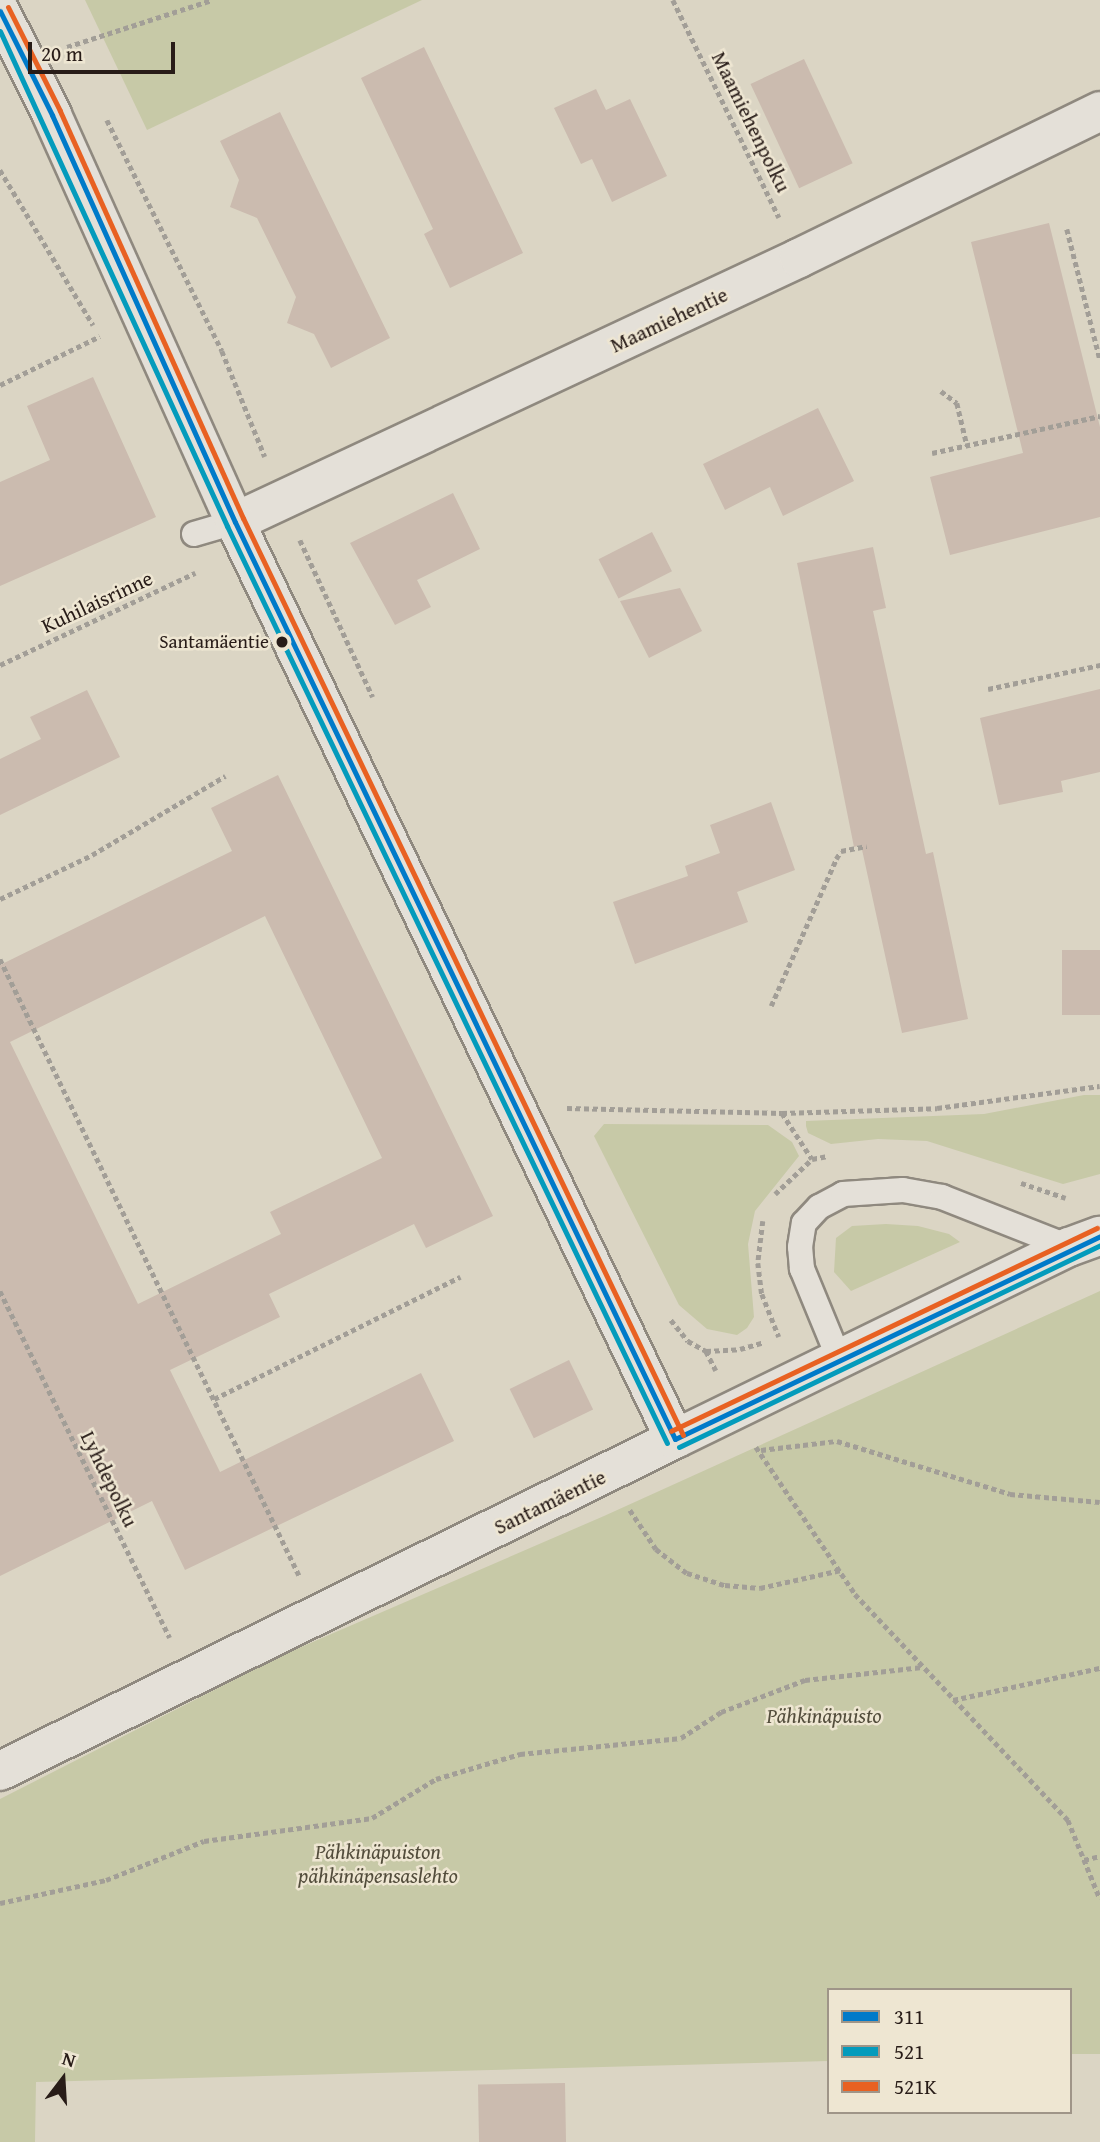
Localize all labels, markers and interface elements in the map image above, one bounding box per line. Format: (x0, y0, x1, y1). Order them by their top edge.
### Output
scale bar (32, 28, 178, 72)
text: 20 m (41, 38, 83, 69)
street label: Maamiehenpolku (706, 48, 796, 196)
street label: Maamiehentie (606, 282, 732, 358)
street label: Kuhilaisrinne (38, 565, 156, 639)
place label: Santamäentie (159, 631, 269, 653)
marker: Santamäentie (275, 635, 289, 649)
street label: Lyhdepolku (75, 1427, 143, 1531)
street label: Santamäentie (490, 1464, 610, 1540)
park label: Pähkinäpuisto (766, 1703, 882, 1729)
park label: Pähkinäpuiston pähkinäpensaslehto (298, 1839, 458, 1889)
legend (827, 1988, 1072, 2114)
text: 311 (894, 2001, 924, 2032)
text: 521 (894, 2036, 924, 2067)
north arrow (28, 2044, 98, 2114)
text: N (59, 2044, 79, 2074)
text: 521K (894, 2071, 937, 2102)

